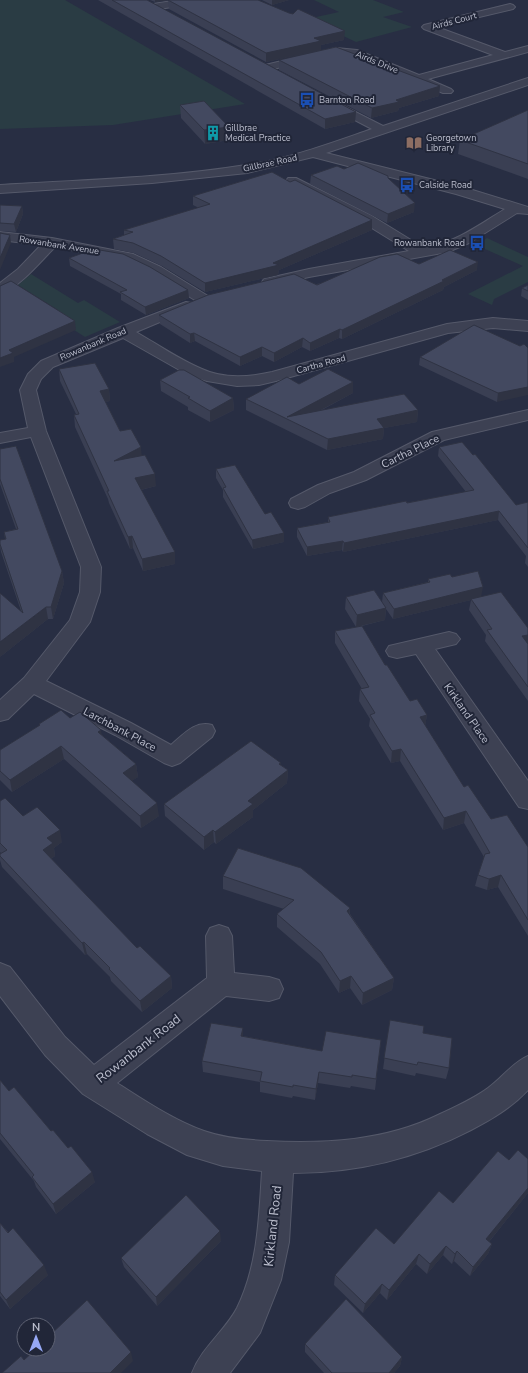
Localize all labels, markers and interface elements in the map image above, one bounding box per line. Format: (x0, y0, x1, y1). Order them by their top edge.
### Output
street label: Airds Court (430, 9, 479, 33)
street label: Airds Drive (354, 48, 400, 76)
bus stop icon: Barnton Road (298, 91, 316, 109)
place label: Barnton Road (319, 94, 375, 106)
place label: Gillbrae Medical Practice (225, 122, 291, 144)
building icon: Gillbrae Medical Practice (204, 124, 222, 142)
place label: Georgetown Library (426, 132, 476, 154)
library icon: Georgetown Library (405, 134, 423, 152)
street label: Gillbrae Road (242, 151, 298, 175)
bus stop icon: Calside Road (398, 176, 416, 194)
place label: Calside Road (419, 179, 472, 191)
street label: Rowanbank Avenue (18, 233, 100, 257)
bus stop icon: Rowanbank Road (468, 234, 486, 252)
place label: Rowanbank Road (394, 237, 465, 249)
street label: Rowanbank Road (58, 325, 128, 363)
street label: Cartha Road (295, 352, 347, 376)
street label: Cartha Place (379, 431, 442, 472)
street label: Kirkland Place (440, 680, 493, 747)
street label: Larchbank Place (81, 704, 159, 755)
street label: Rowanbank Road (93, 1010, 185, 1087)
street label: Kirkland Road (260, 1185, 286, 1268)
north arrow (16, 1317, 56, 1357)
text: N (32, 1320, 40, 1335)

